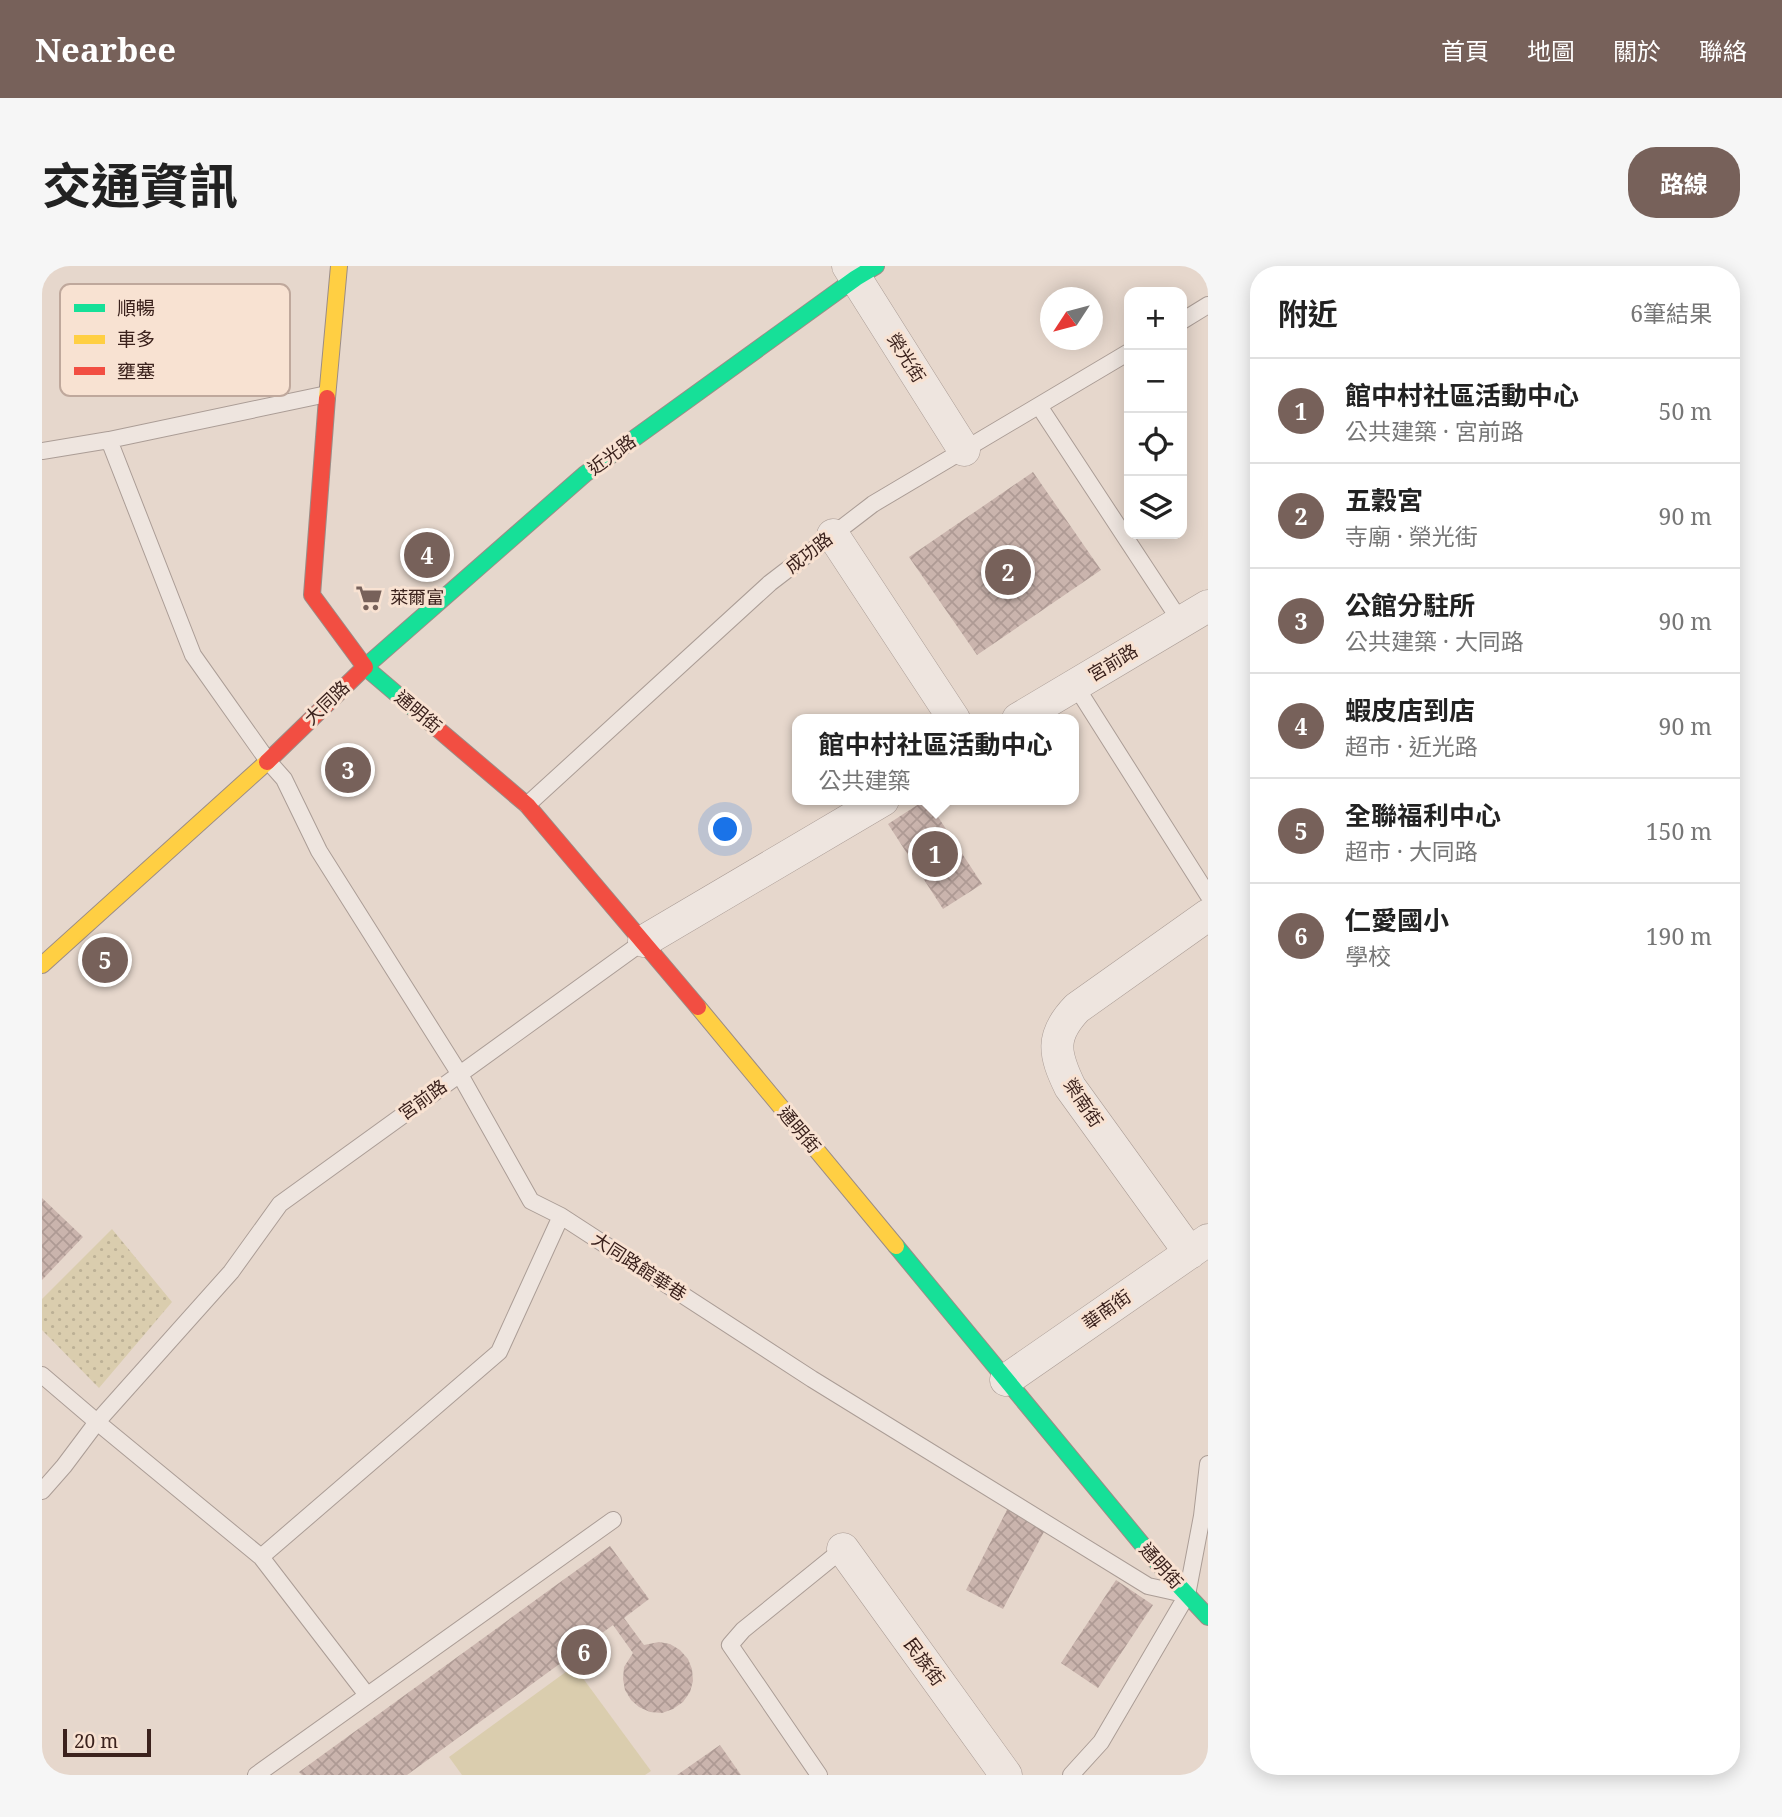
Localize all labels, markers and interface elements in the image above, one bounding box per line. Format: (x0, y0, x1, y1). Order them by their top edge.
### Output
text: Nearbee (35, 27, 176, 72)
text: 首頁 (1441, 34, 1489, 67)
text: 地圖 (1527, 34, 1575, 67)
text: 關於 (1613, 34, 1661, 67)
text: 聯絡 (1699, 34, 1747, 67)
button: 路線 (1628, 147, 1740, 218)
text: 交通資訊 (42, 152, 238, 218)
legend (60, 284, 290, 396)
north arrow (1040, 287, 1103, 350)
map controls (1124, 287, 1187, 539)
button: + (1124, 287, 1187, 350)
text: 附近 (1278, 293, 1338, 334)
text: 順暢 (117, 295, 155, 321)
text: 6筆結果 (1630, 297, 1712, 329)
text: 車多 (117, 326, 155, 352)
street label: 榮光街 (882, 328, 931, 387)
button: − (1124, 350, 1187, 413)
text: 壅塞 (117, 358, 155, 384)
text: 館中村社區活動中心 (1345, 377, 1579, 413)
text: 1 (1295, 395, 1308, 427)
text: 50 m (1659, 395, 1712, 427)
button: locate (1124, 413, 1187, 476)
text: 公共建築 · 宮前路 (1345, 415, 1524, 447)
street label: 近光路 (583, 429, 640, 480)
button: layers (1124, 476, 1187, 539)
text: 五穀宮 (1345, 482, 1423, 518)
text: 2 (1295, 500, 1308, 532)
text: 90 m (1659, 500, 1712, 532)
text: 寺廟 · 榮光街 (1345, 520, 1478, 552)
street label: 成功路 (780, 526, 837, 578)
pin: 4 (404, 529, 450, 581)
pin: 2 (985, 546, 1031, 598)
supermarket icon: 萊爾富 (354, 583, 384, 613)
place label: 萊爾富 (390, 585, 444, 609)
text: 公館分駐所 (1345, 587, 1475, 623)
text: 3 (1295, 605, 1308, 637)
text: 90 m (1659, 605, 1712, 637)
text: 公共建築 · 大同路 (1345, 625, 1524, 657)
street label: 宮前路 (1083, 638, 1142, 686)
street label: 大同路 (299, 675, 354, 730)
street label: 通明街 (390, 685, 447, 738)
text: 蝦皮店到店 (1345, 692, 1475, 728)
text: 4 (1295, 710, 1308, 742)
text: 90 m (1659, 710, 1712, 742)
popup (792, 714, 1079, 805)
text: 館中村社區活動中心 (818, 726, 1053, 762)
text: 超市 · 近光路 (1345, 730, 1478, 762)
pin: 3 (325, 744, 371, 796)
text: 公共建築 (818, 764, 910, 796)
text: 全聯福利中心 (1345, 797, 1501, 833)
your location (708, 812, 742, 846)
text: 5 (1295, 815, 1308, 847)
text: 150 m (1646, 815, 1712, 847)
pin: 1 (912, 828, 958, 880)
text: 超市 · 大同路 (1345, 835, 1478, 867)
text: 仁愛國小 (1345, 902, 1449, 938)
text: 6 (1295, 920, 1308, 952)
text: 190 m (1646, 920, 1712, 952)
pin: 5 (82, 934, 128, 986)
text: 學校 (1345, 940, 1391, 972)
street label: 榮南街 (1059, 1073, 1109, 1132)
street label: 宮前路 (394, 1074, 451, 1125)
street label: 通明街 (773, 1101, 826, 1158)
street label: 大同路館華巷 (588, 1227, 691, 1306)
street label: 華南街 (1077, 1284, 1135, 1334)
street label: 通明街 (1135, 1537, 1189, 1593)
pin: 6 (561, 1626, 607, 1678)
street label: 民族街 (899, 1633, 950, 1690)
scale bar (63, 1726, 150, 1758)
text: 20 m (74, 1728, 118, 1754)

